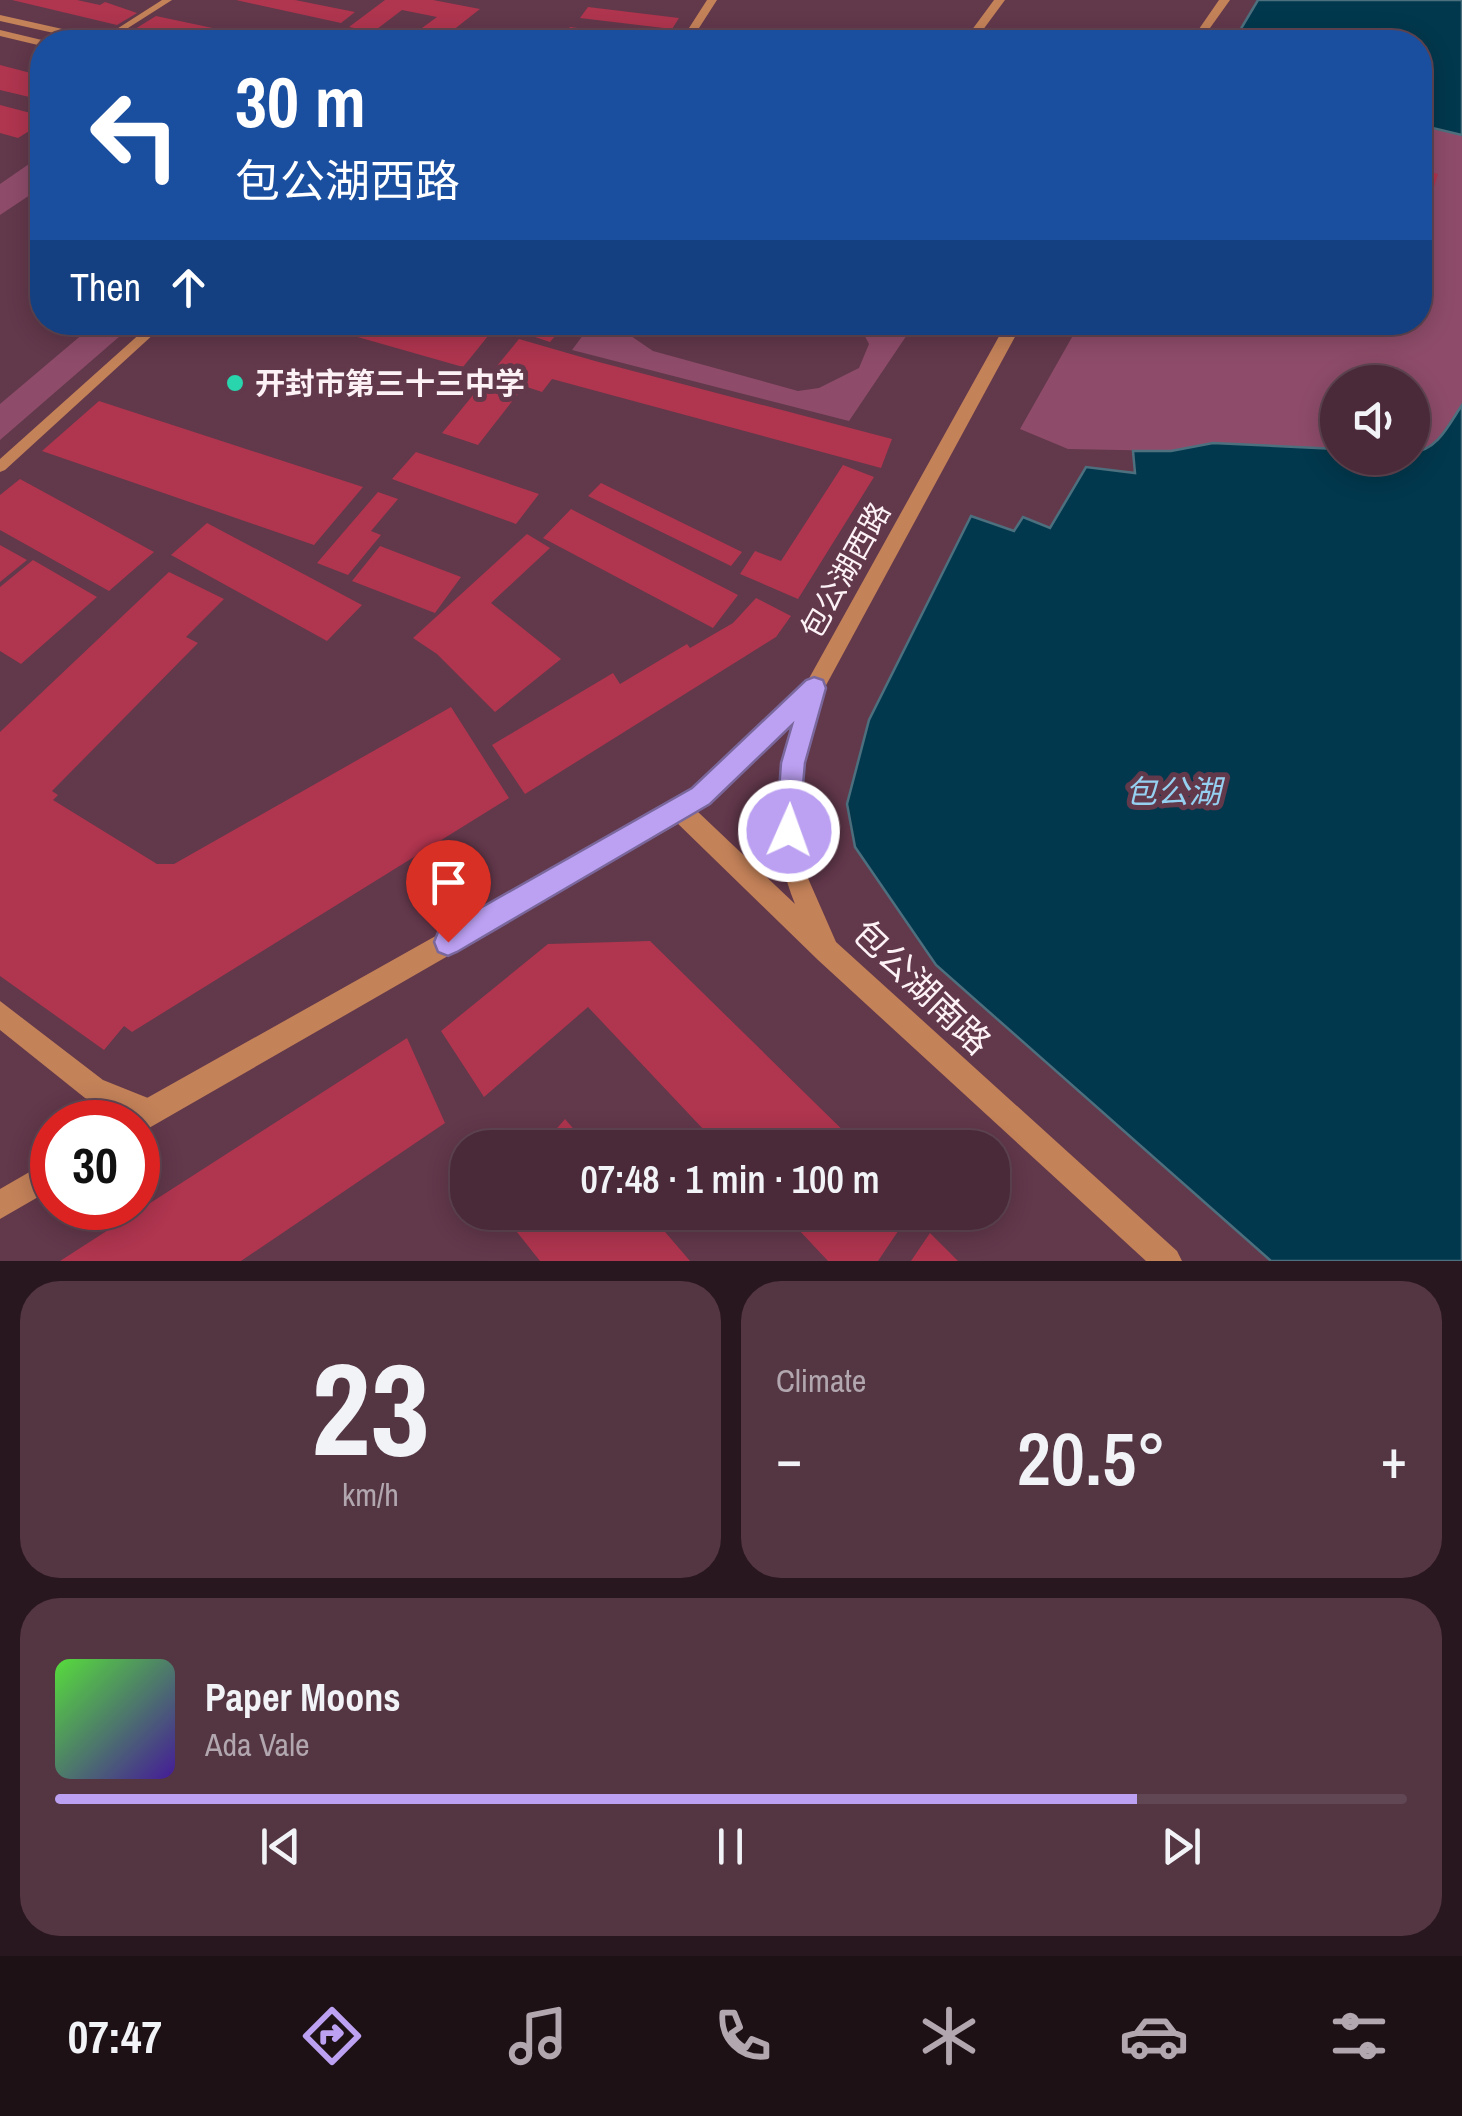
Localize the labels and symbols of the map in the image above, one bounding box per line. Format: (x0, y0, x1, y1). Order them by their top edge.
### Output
place label: 开封市第三十三中学 (255, 363, 525, 403)
marker: 开封市第三十三中学 (224, 372, 246, 394)
street label: 包公湖西路 (791, 495, 899, 645)
water label: 包公湖 (1125, 770, 1226, 813)
position arrow (737, 779, 841, 883)
pin (406, 840, 491, 943)
street label: 包公湖南路 (843, 909, 1001, 1065)
speed limit sign: 30 (30, 1100, 160, 1230)

